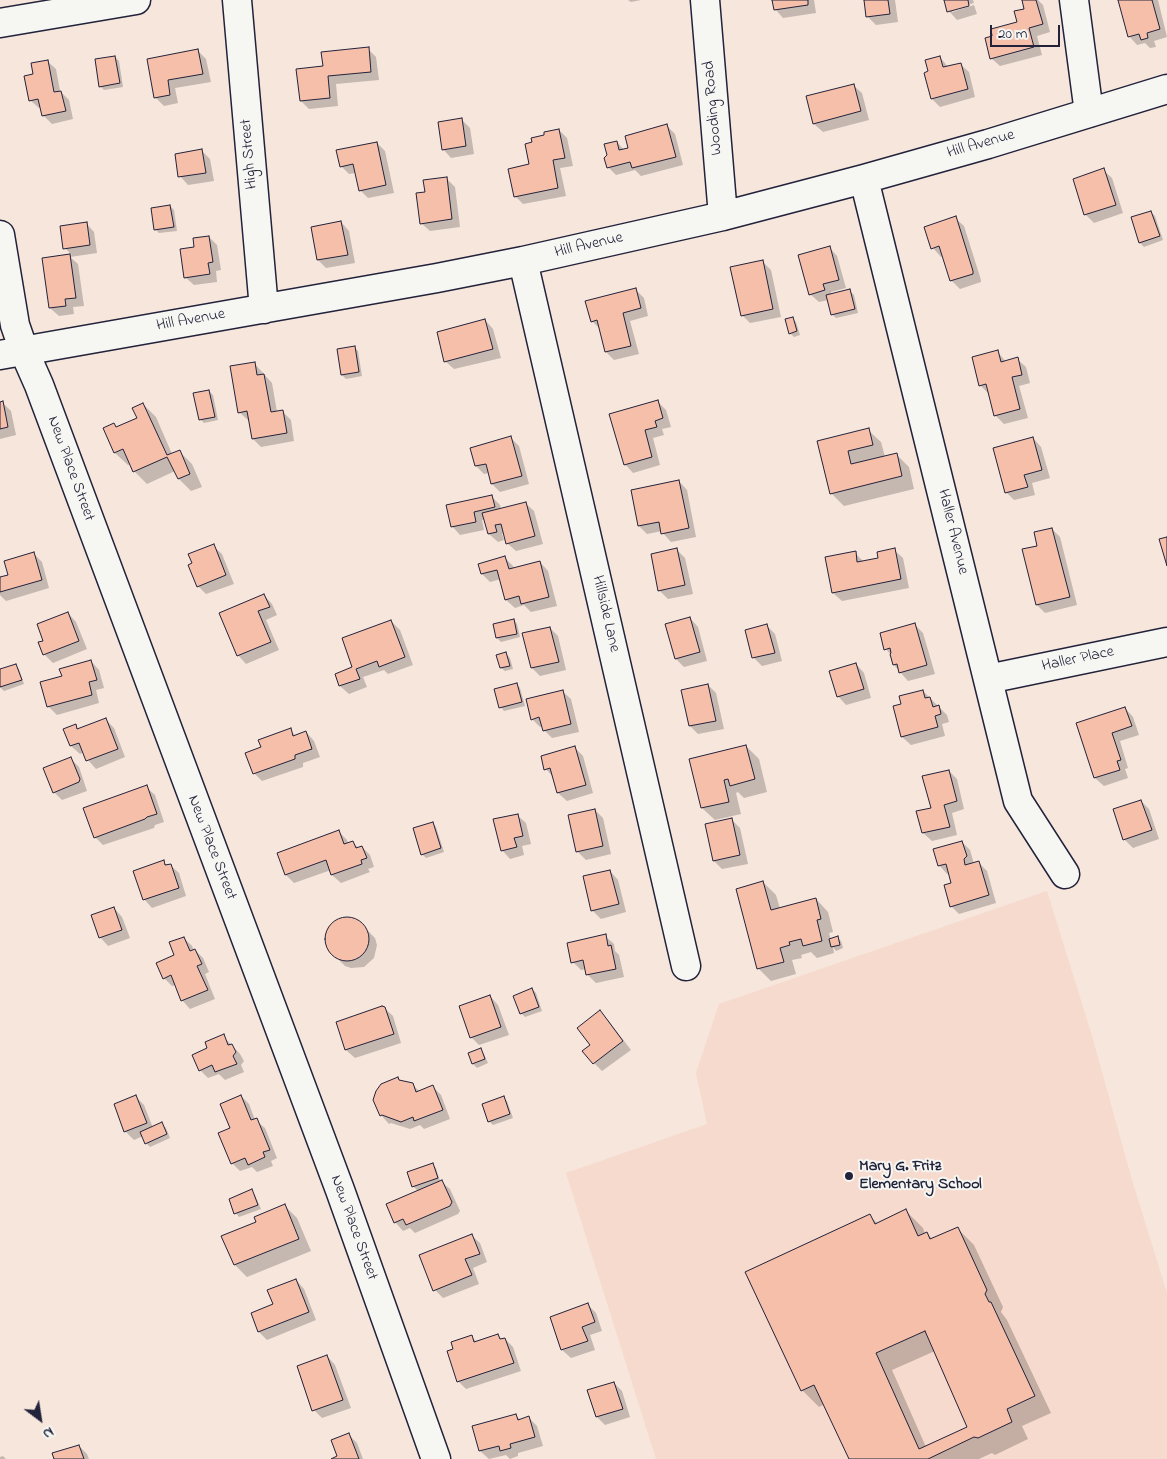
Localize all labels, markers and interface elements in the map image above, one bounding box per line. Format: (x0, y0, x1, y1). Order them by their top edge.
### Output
scale bar (992, 15, 1062, 47)
text: 20 m (998, 23, 1027, 45)
street label: Wooding Road (700, 60, 728, 156)
street label: High Street (237, 118, 263, 190)
street label: Hill Avenue (945, 126, 1017, 164)
street label: Hill Avenue (553, 229, 625, 263)
street label: Hill Avenue (155, 306, 227, 336)
street label: New Place Street (42, 414, 98, 524)
street label: Haller Avenue (932, 487, 972, 577)
street label: Hillside Lane (587, 574, 623, 654)
street label: Haller Place (1040, 643, 1116, 677)
street label: New Place Street (182, 793, 240, 903)
place label: Mary G. Fritz Elementary School (859, 1157, 982, 1195)
marker: Mary G. Fritz Elementary School (843, 1170, 855, 1182)
street label: New Place Street (325, 1173, 381, 1283)
north arrow (15, 1394, 65, 1444)
text: N (39, 1421, 57, 1444)

